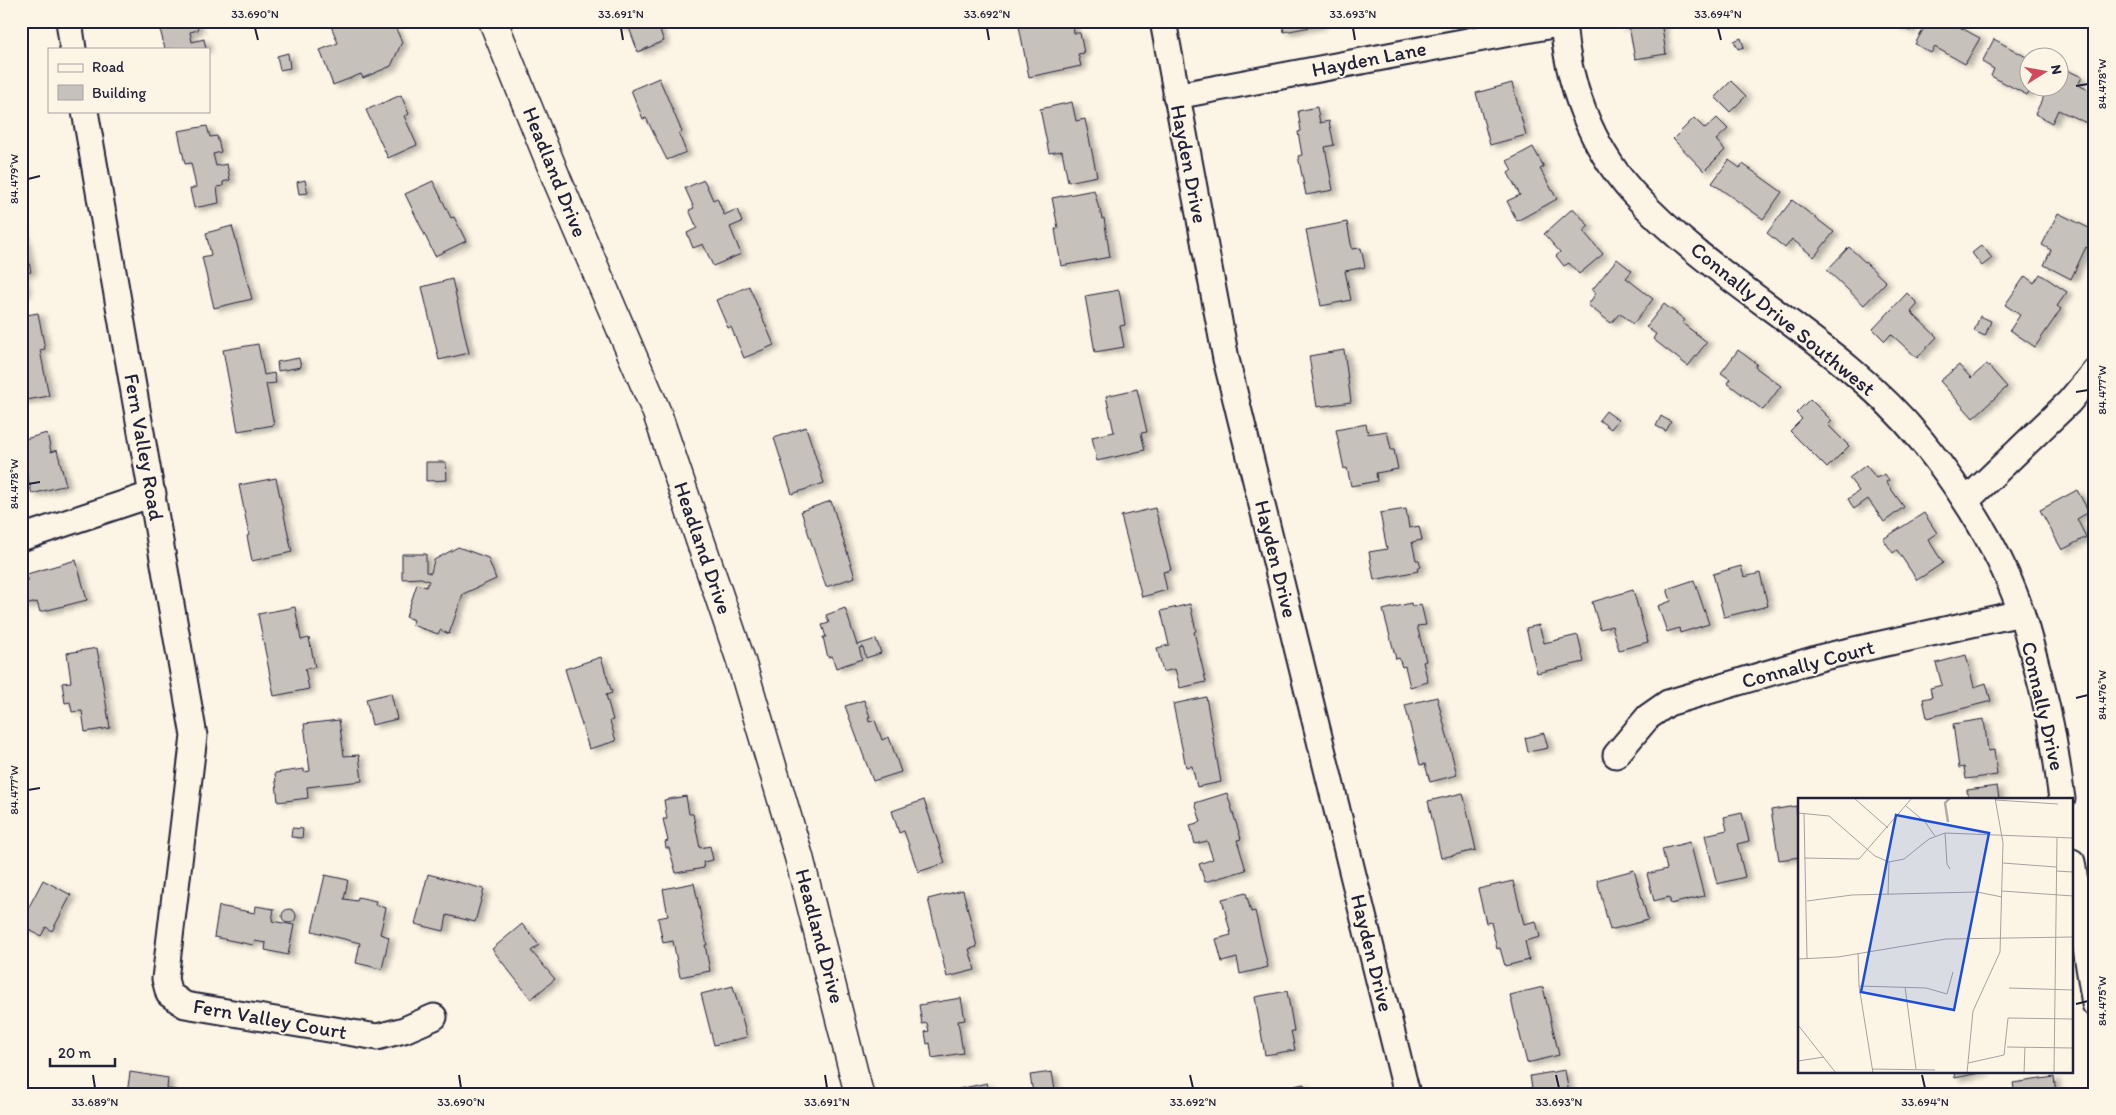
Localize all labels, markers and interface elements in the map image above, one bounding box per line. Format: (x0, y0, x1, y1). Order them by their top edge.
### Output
text: 33.690°N (231, 7, 279, 21)
text: 33.691°N (598, 7, 644, 21)
text: 33.692°N (964, 7, 1010, 21)
text: 33.693°N (1330, 7, 1376, 21)
text: 33.694°N (1694, 7, 1742, 21)
street label: Hayden Lane (1309, 35, 1428, 82)
legend (48, 48, 210, 112)
north arrow (2018, 48, 2068, 98)
text: Road (92, 58, 125, 76)
text: 84.478°W (2095, 59, 2109, 109)
text: N (2047, 63, 2066, 76)
text: Building (92, 84, 146, 102)
street label: Hayden Drive (1166, 102, 1213, 225)
street label: Headland Drive (518, 103, 593, 241)
text: 84.479°W (7, 154, 21, 204)
street label: Connally Drive Southwest (1686, 236, 1881, 401)
text: 84.477°W (2095, 365, 2109, 415)
street label: Fern Valley Road (119, 372, 170, 523)
text: 84.478°W (7, 459, 21, 509)
street label: Headland Drive (669, 478, 738, 617)
street label: Hayden Drive (1250, 497, 1303, 620)
street label: Connally Court (1739, 634, 1877, 693)
street label: Connally Drive (2017, 639, 2070, 773)
text: 84.476°W (2095, 670, 2109, 720)
text: 84.477°W (7, 765, 21, 815)
inset map (1798, 798, 2074, 1072)
street label: Headland Drive (790, 866, 850, 1006)
street label: Hayden Drive (1346, 891, 1399, 1014)
text: 84.475°W (2095, 976, 2109, 1026)
street label: Fern Valley Court (191, 993, 349, 1044)
scale bar (50, 1035, 115, 1067)
text: 20 m (58, 1044, 92, 1062)
text: 33.689°N (72, 1095, 118, 1109)
text: 33.690°N (437, 1095, 485, 1109)
text: 33.691°N (804, 1095, 850, 1109)
text: 33.692°N (1170, 1095, 1216, 1109)
text: 33.693°N (1536, 1095, 1582, 1109)
text: 33.694°N (1901, 1095, 1949, 1109)

